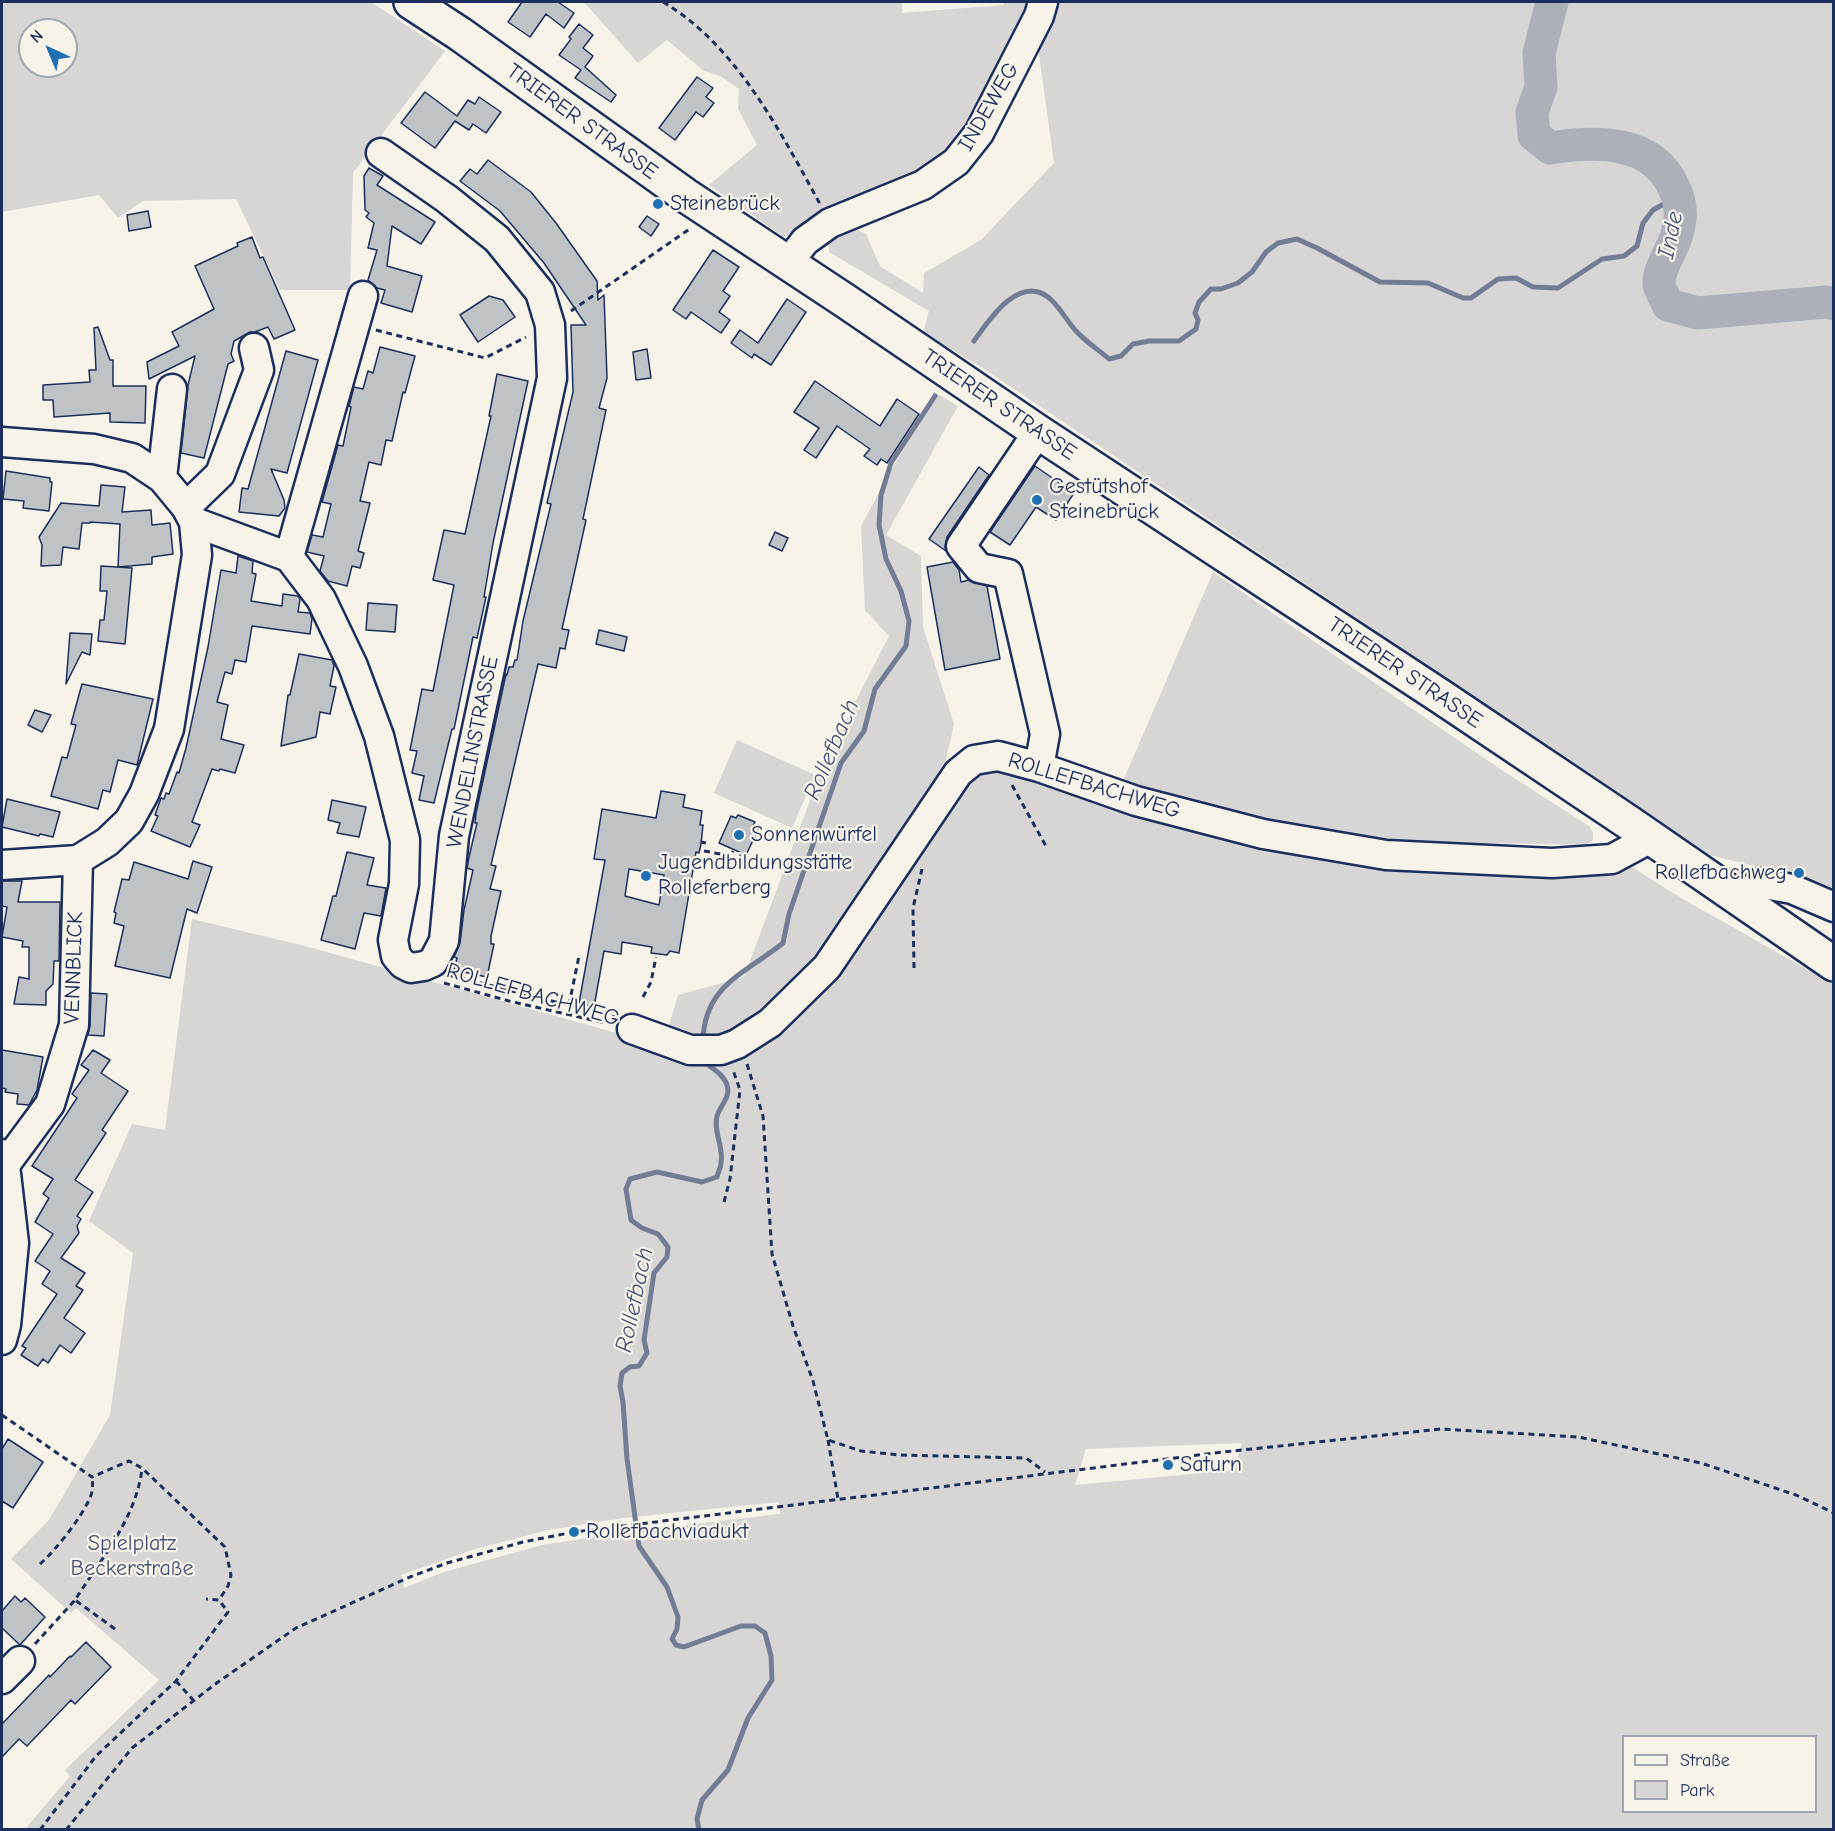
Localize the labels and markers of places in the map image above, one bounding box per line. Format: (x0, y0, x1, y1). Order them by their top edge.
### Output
place label: Steinebrück (670, 191, 780, 217)
marker: Steinebrück (651, 197, 665, 211)
place label: Gestütshof Steinebrück (1049, 474, 1159, 526)
marker: Gestütshof Steinebrück (1030, 493, 1044, 507)
place label: Sonnenwürfel (751, 822, 877, 848)
marker: Sonnenwürfel (732, 828, 746, 842)
place label: Jugendbildungsstätte Rolleferberg (658, 850, 852, 902)
place label: Rollefbachweg (1655, 860, 1787, 886)
marker: Rollefbachweg (1792, 866, 1806, 880)
marker: Jugendbildungsstätte Rolleferberg (639, 869, 653, 883)
place label: Saturn (1180, 1452, 1242, 1478)
marker: Saturn (1161, 1458, 1175, 1472)
place label: Rollefbachviadukt (586, 1519, 748, 1545)
marker: Rollefbachviadukt (567, 1525, 581, 1539)

